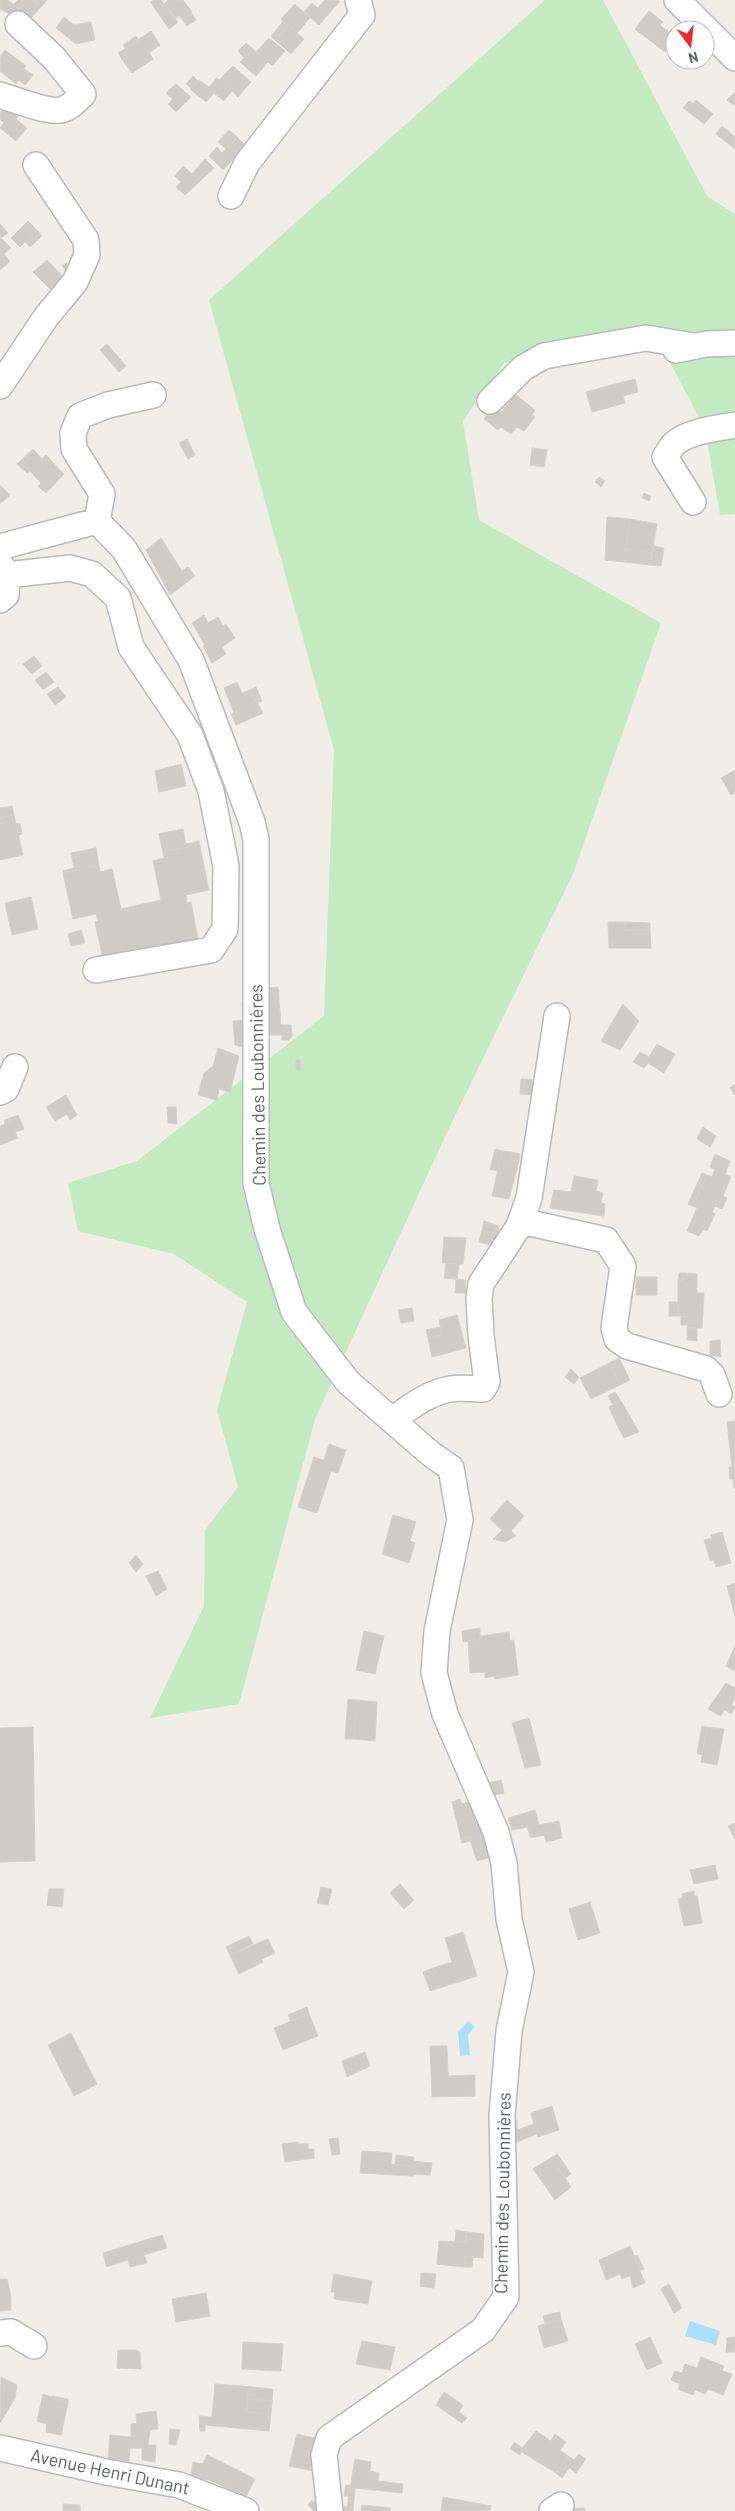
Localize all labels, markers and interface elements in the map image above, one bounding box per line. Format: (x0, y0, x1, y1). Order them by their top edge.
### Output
north arrow (665, 20, 715, 70)
text: N (687, 49, 700, 67)
street label: Chemin des Loubonnières (244, 984, 270, 1186)
street label: Chemin des Loubonnières (489, 2092, 515, 2294)
street label: Avenue Henri Dunant (29, 2443, 192, 2499)

